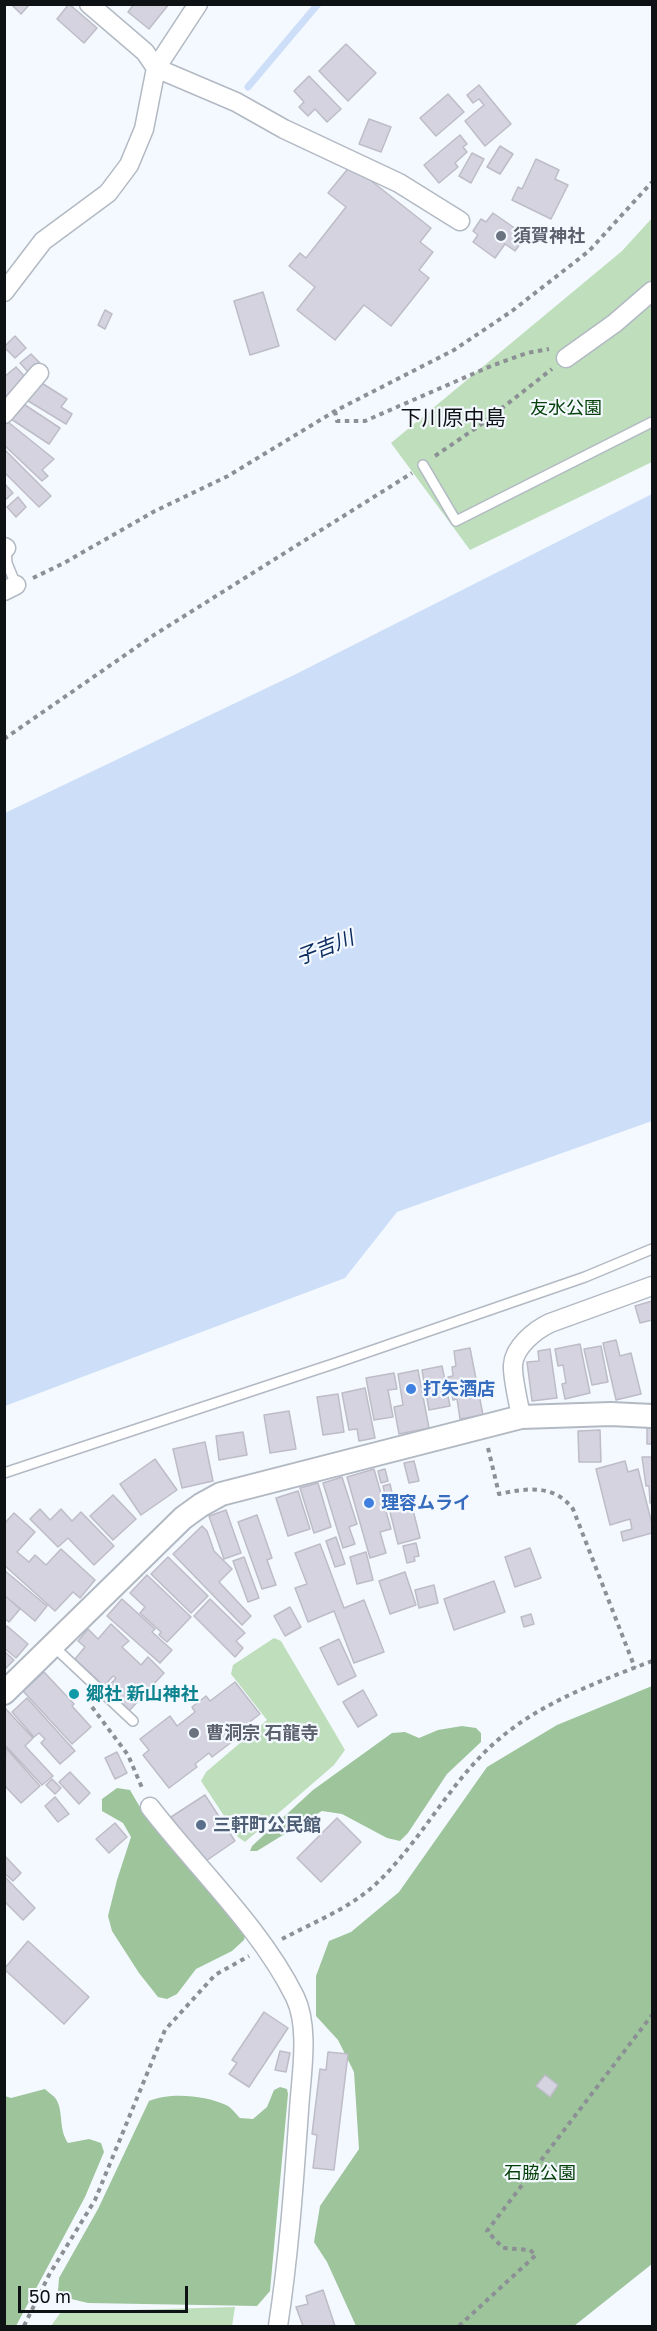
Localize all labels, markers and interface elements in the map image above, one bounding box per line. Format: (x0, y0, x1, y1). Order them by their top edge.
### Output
place label: 須賀神社 (513, 225, 585, 247)
marker: 須賀神社 (494, 229, 508, 243)
park label: 友水公園 (530, 397, 602, 419)
district label: 下川原中島 (401, 405, 505, 431)
water label: 子吉川 (293, 926, 357, 970)
place label: 打矢酒店 (423, 1378, 495, 1400)
marker: 打矢酒店 (404, 1382, 418, 1396)
place label: 理容ムライ (381, 1492, 471, 1514)
marker: 理容ムライ (362, 1496, 376, 1510)
place label: 郷社 新山神社 (86, 1683, 198, 1705)
marker: 郷社 新山神社 (67, 1687, 81, 1701)
place label: 曹洞宗 石龍寺 (206, 1722, 318, 1744)
marker: 曹洞宗 石龍寺 (187, 1726, 201, 1740)
place label: 三軒町公民館 (213, 1814, 321, 1836)
marker: 三軒町公民館 (194, 1818, 208, 1832)
park label: 石脇公園 (504, 2162, 576, 2184)
scale bar (21, 2274, 190, 2312)
text: 50 m (29, 2285, 71, 2307)

